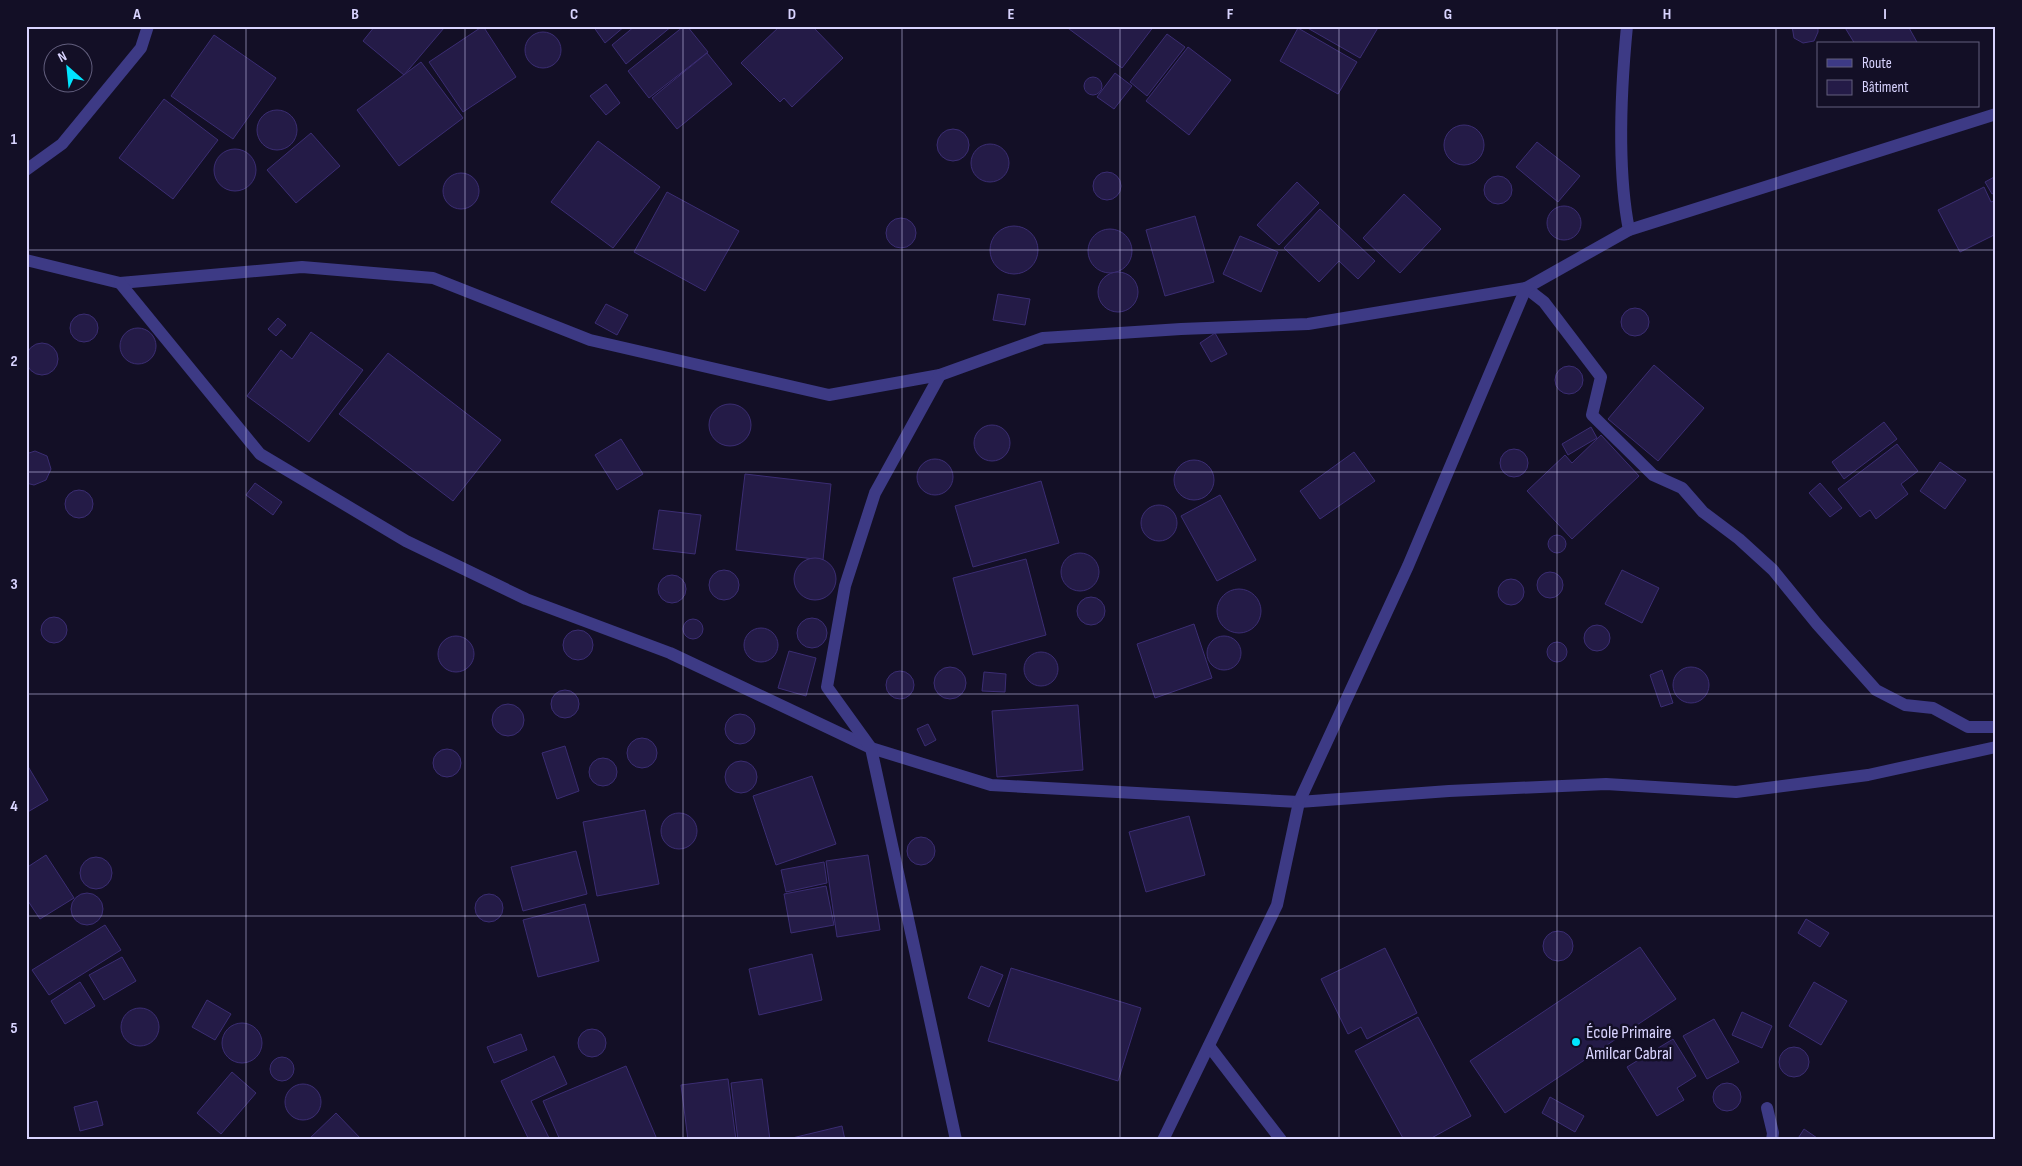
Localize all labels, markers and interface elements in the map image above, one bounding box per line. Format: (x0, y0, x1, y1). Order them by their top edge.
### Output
text: A (132, 5, 141, 24)
text: B (351, 5, 359, 24)
text: C (570, 5, 578, 24)
text: D (788, 5, 796, 24)
text: E (1008, 5, 1015, 24)
text: F (1227, 5, 1234, 24)
text: G (1444, 5, 1452, 24)
text: H (1663, 5, 1671, 24)
text: I (1883, 5, 1887, 24)
north arrow (42, 42, 92, 92)
legend (1817, 42, 1980, 108)
text: N (55, 48, 70, 66)
text: Route (1862, 54, 1892, 73)
text: Bâtiment (1862, 78, 1909, 97)
text: 1 (11, 130, 18, 149)
text: 2 (10, 352, 18, 371)
text: 3 (10, 575, 18, 594)
text: 4 (10, 797, 18, 816)
text: 5 (10, 1019, 18, 1038)
place label: École Primaire Amilcar Cabral (1585, 1022, 1672, 1064)
marker: École Primaire Amilcar Cabral (1570, 1036, 1582, 1048)

